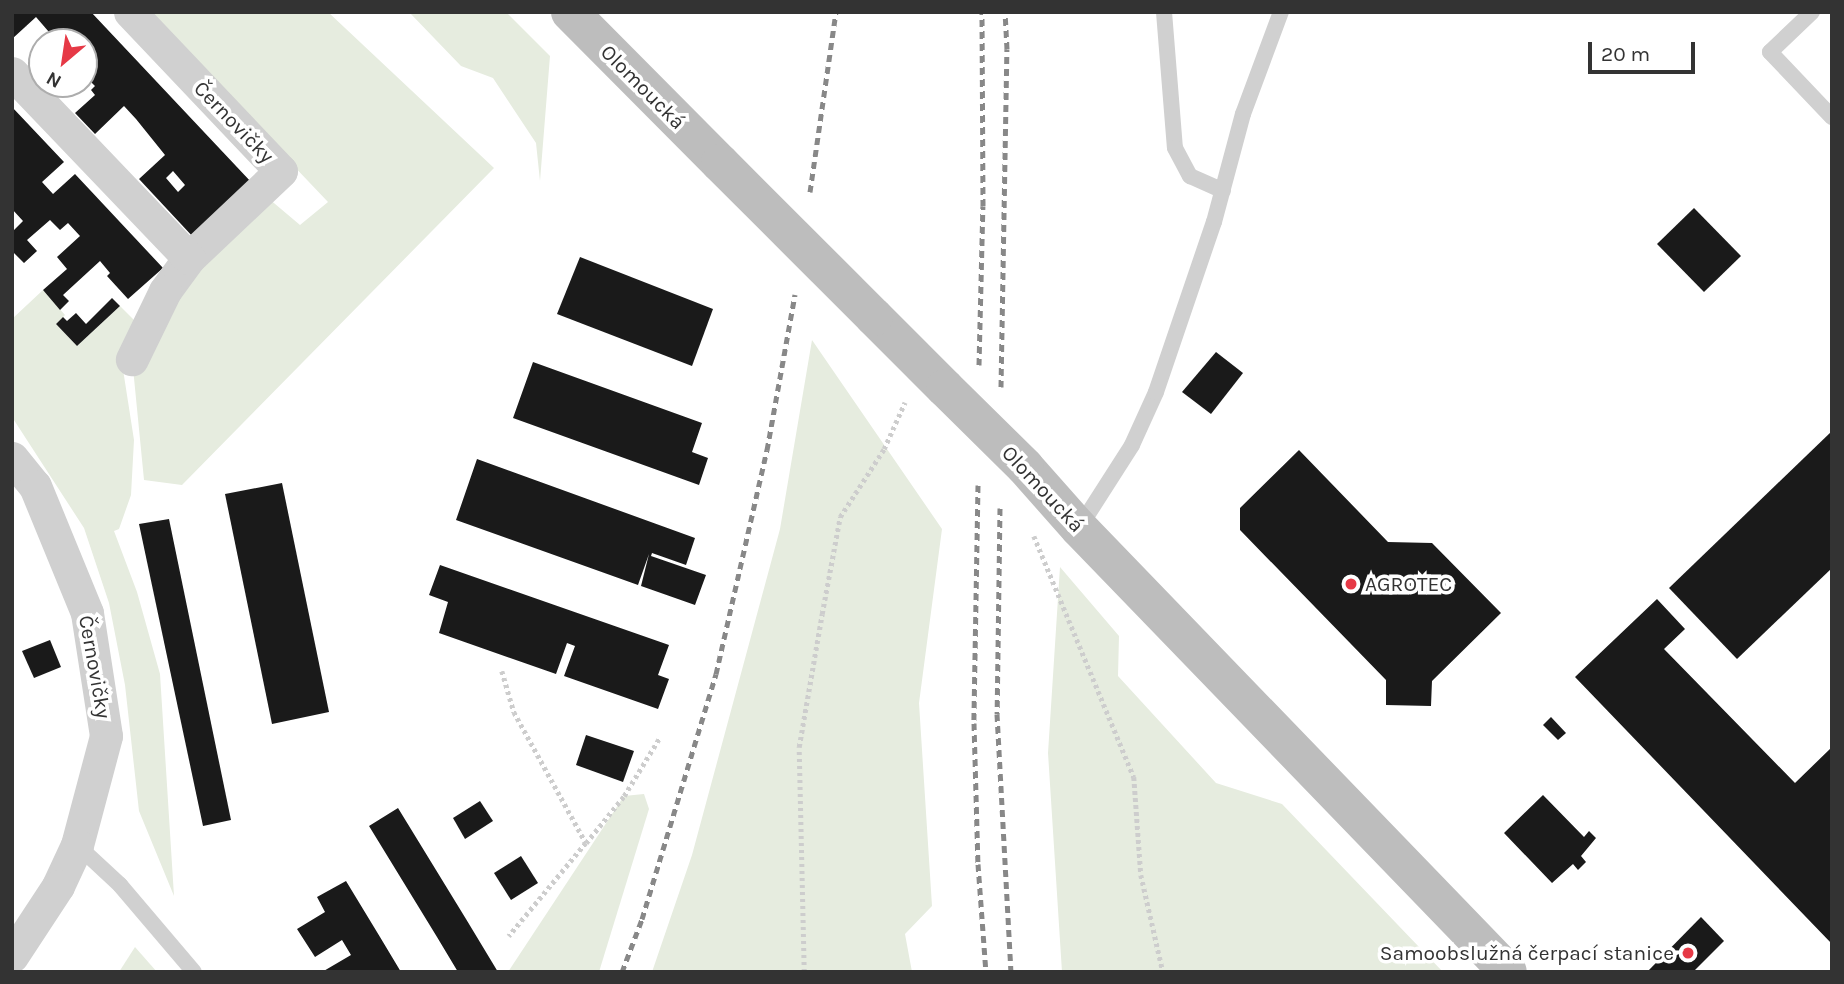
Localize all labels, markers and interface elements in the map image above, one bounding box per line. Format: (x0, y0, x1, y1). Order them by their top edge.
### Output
north arrow (28, 28, 98, 98)
scale bar (1592, 28, 1699, 72)
street label: Olomoucká (596, 40, 690, 134)
text: 20 m (1601, 42, 1650, 66)
text: N (42, 67, 65, 93)
street label: Černovičky (189, 76, 279, 168)
street label: Olomoucká (997, 441, 1089, 537)
place label: AGROTEC (1365, 571, 1452, 597)
marker: AGROTEC (1343, 576, 1359, 592)
street label: Černovičky (74, 613, 116, 721)
place label: Samoobslužná čerpací stanice (1380, 940, 1674, 966)
marker: Samoobslužná čerpací stanice (1680, 945, 1696, 961)

